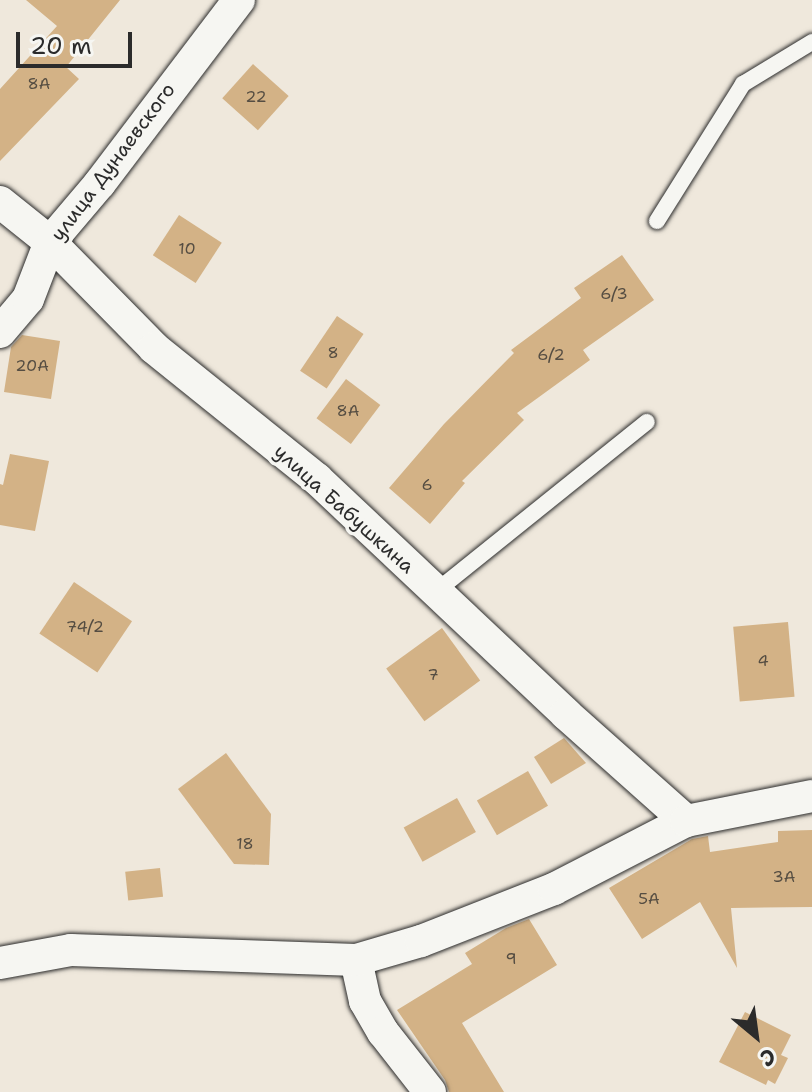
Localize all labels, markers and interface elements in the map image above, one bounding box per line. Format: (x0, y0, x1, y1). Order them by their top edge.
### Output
scale bar (20, 16, 136, 66)
text: 20 m (30, 30, 92, 62)
house number: 8А (28, 74, 50, 94)
street label: улица Дунаевского (46, 78, 180, 246)
house number: 22 (245, 87, 267, 107)
house number: 10 (178, 239, 196, 259)
house number: 6/3 (600, 284, 628, 304)
house number: 8 (327, 343, 339, 363)
house number: 6/2 (537, 345, 565, 365)
house number: 20А (15, 356, 49, 376)
house number: 8А (337, 401, 359, 421)
street label: улица Бабушкина (269, 440, 419, 578)
house number: 6 (421, 475, 433, 495)
house number: 74/2 (66, 617, 104, 637)
house number: 4 (757, 651, 769, 671)
house number: 7 (427, 665, 439, 685)
house number: 18 (236, 834, 254, 854)
house number: 3А (773, 867, 795, 887)
house number: 5А (638, 889, 660, 909)
house number: 9 (505, 949, 517, 969)
north arrow (716, 996, 796, 1076)
text: С (755, 1041, 781, 1073)

